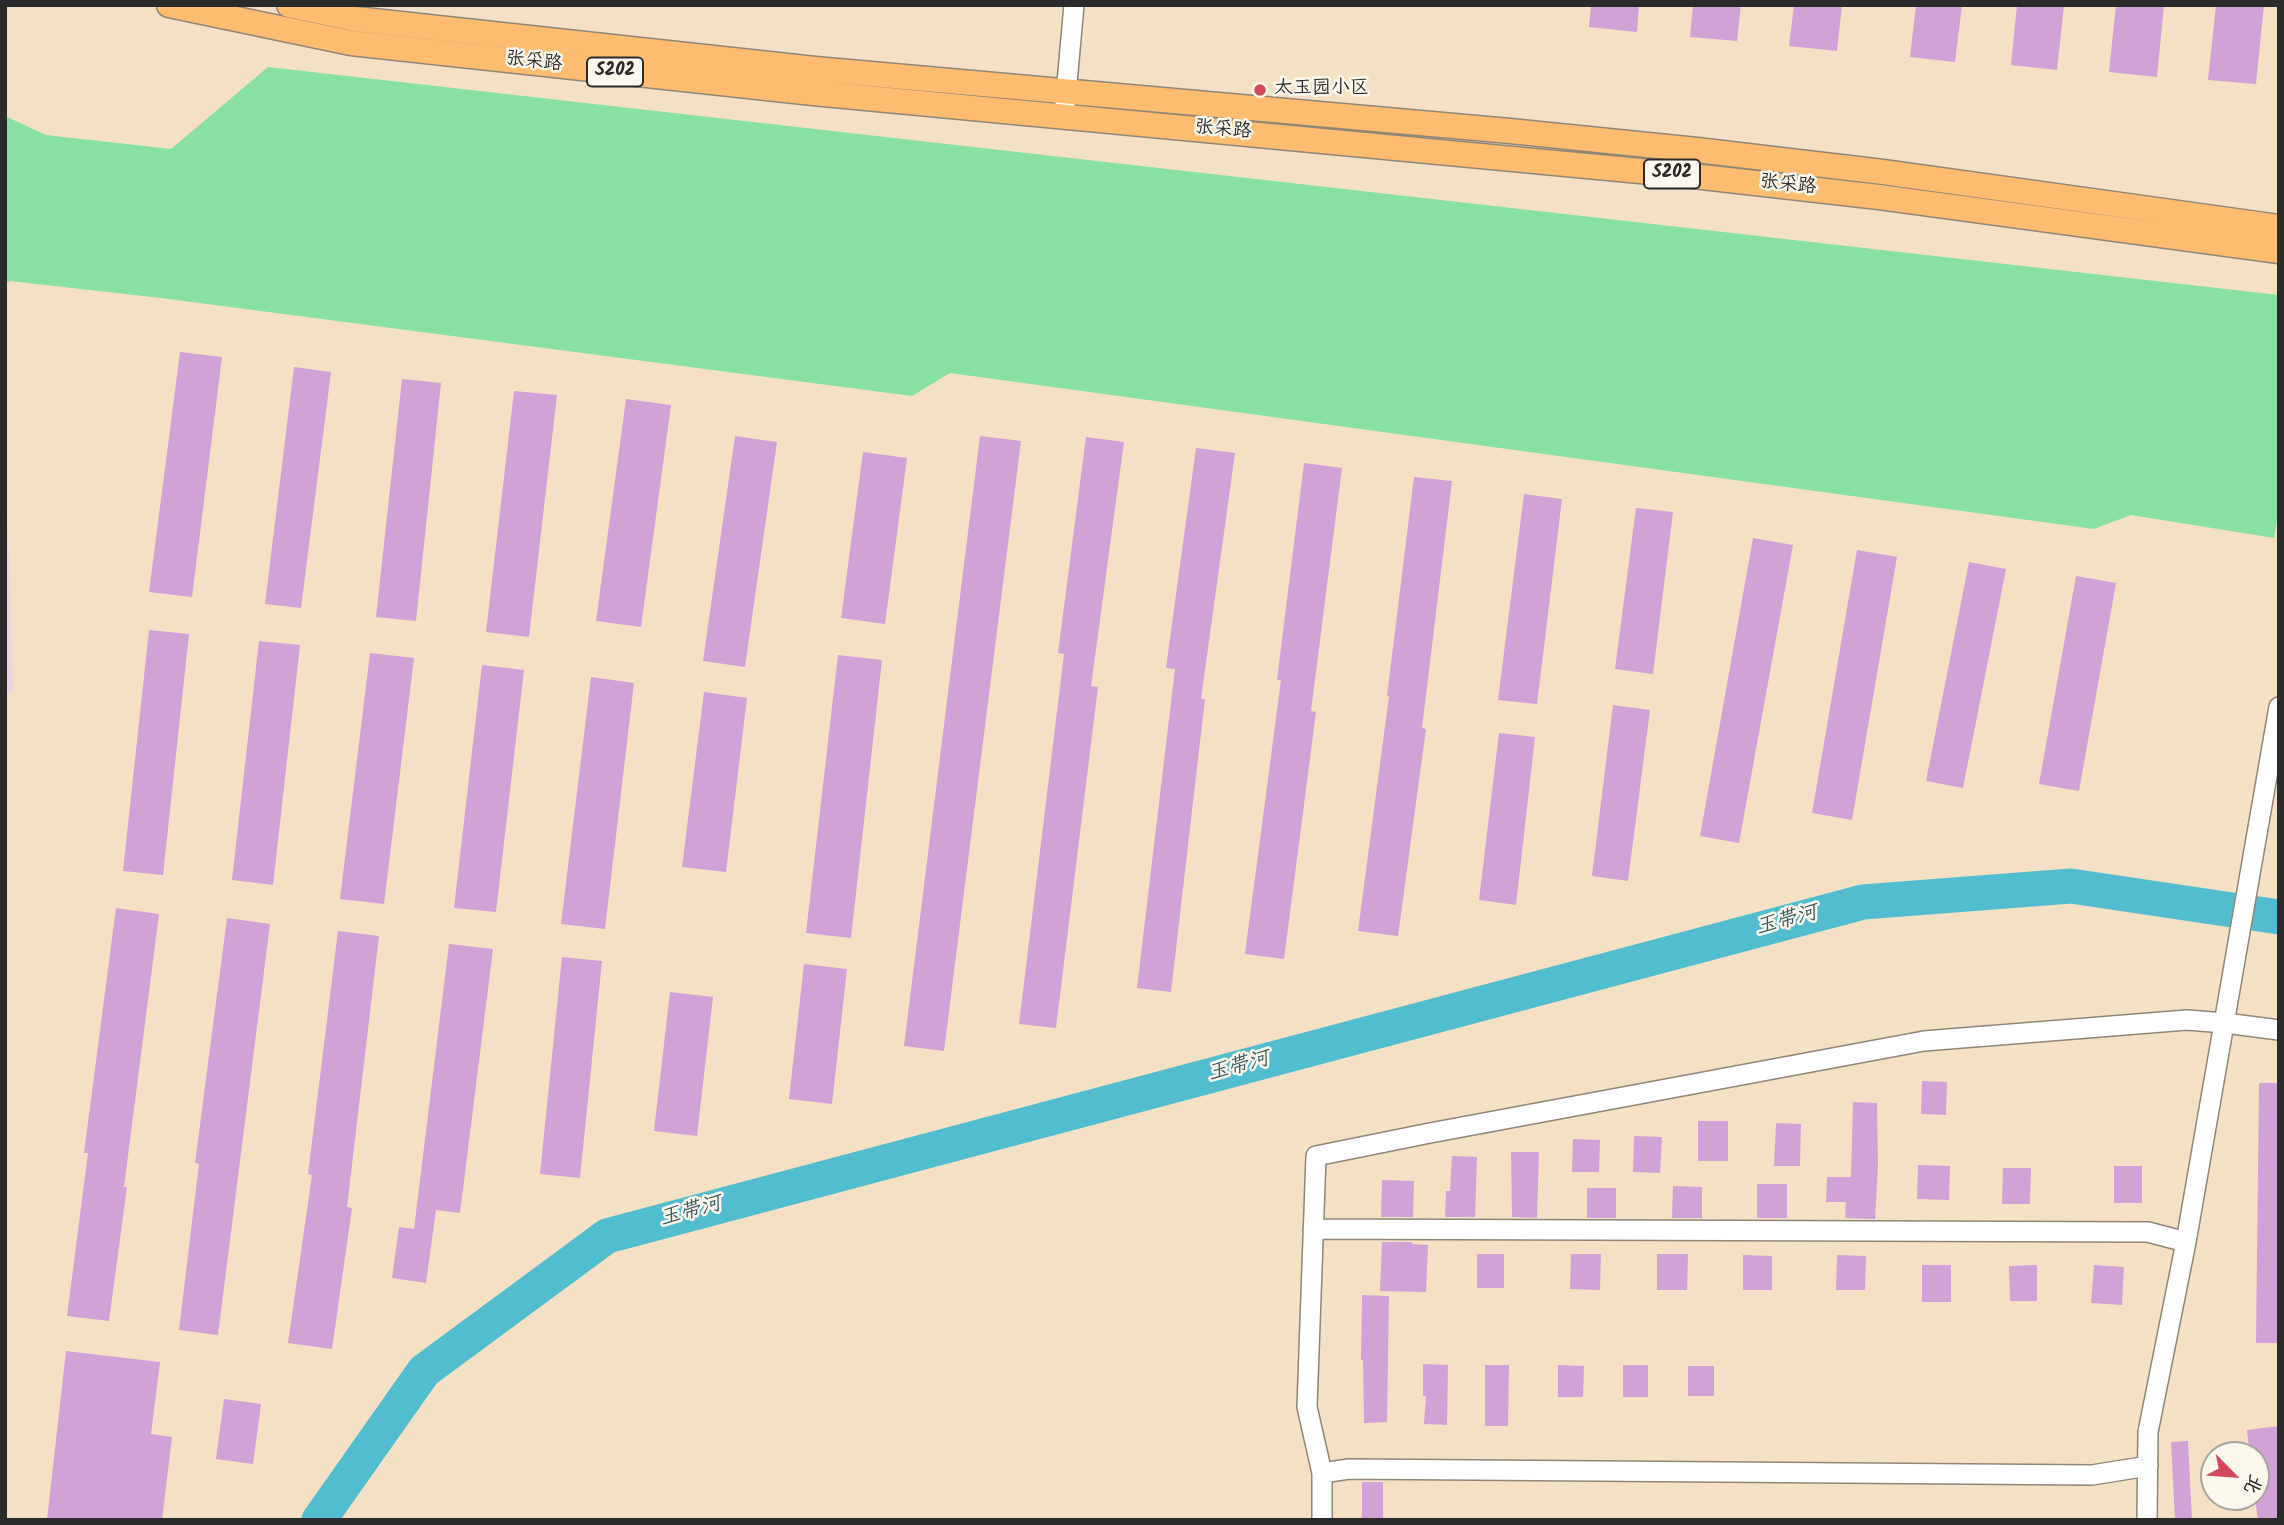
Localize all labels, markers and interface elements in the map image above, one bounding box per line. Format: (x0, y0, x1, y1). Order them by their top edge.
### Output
street label: 张采路 (504, 49, 564, 77)
road number: S202 (587, 58, 643, 86)
place label: 太玉园小区 (1274, 79, 1369, 101)
marker: 太玉园小区 (1252, 82, 1268, 98)
street label: 张采路 (1194, 117, 1252, 145)
road number: S202 (1644, 160, 1700, 188)
street label: 张采路 (1758, 172, 1818, 200)
water label: 玉带河 (1753, 902, 1821, 942)
water label: 玉带河 (1205, 1048, 1273, 1088)
water label: 玉带河 (657, 1193, 725, 1233)
north arrow (2200, 1441, 2270, 1511)
text: 北 (2235, 1469, 2270, 1499)

